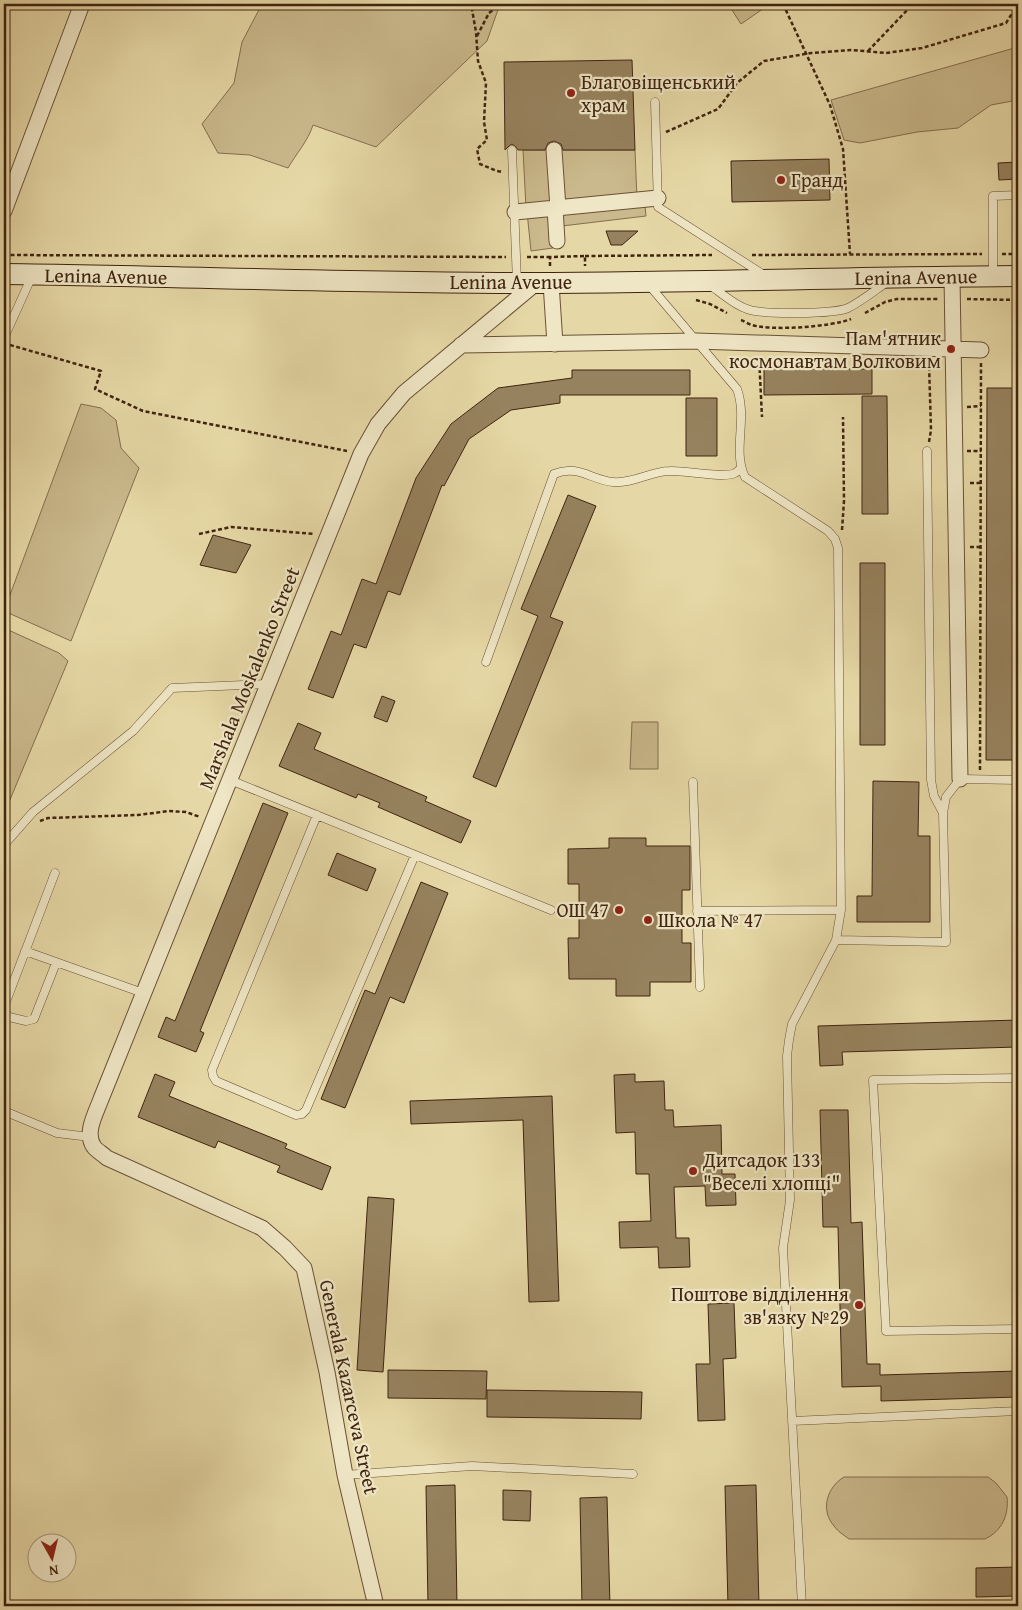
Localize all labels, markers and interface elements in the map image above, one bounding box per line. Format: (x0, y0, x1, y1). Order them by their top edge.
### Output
place label: Благовіщенський храм (581, 67, 736, 119)
marker: Благовіщенський храм (565, 87, 577, 99)
place label: Гранд (791, 165, 844, 194)
marker: Гранд (775, 174, 787, 186)
street label: Lenina Avenue (44, 260, 168, 291)
street label: Lenina Avenue (854, 261, 978, 292)
street label: Lenina Avenue (450, 267, 572, 296)
place label: Пам'ятник космонавтам Волковим (729, 323, 942, 375)
marker: Пам'ятник космонавтам Волковим (945, 343, 957, 355)
street label: Marshala Moskalenko Street (191, 562, 306, 793)
place label: ОШ 47 (556, 895, 609, 924)
marker: ОШ 47 (613, 904, 625, 916)
place label: Школа № 47 (658, 905, 763, 934)
marker: Школа № 47 (642, 914, 654, 926)
place label: Дитсадок 133 "Веселі хлопці" (702, 1145, 840, 1197)
marker: Дитсадок 133 "Веселі хлопці" (687, 1165, 699, 1177)
street label: Generala Kazarceva Street (313, 1277, 386, 1497)
place label: Поштове відділення зв'язку №29 (671, 1279, 849, 1331)
marker: Поштове відділення зв'язку №29 (853, 1299, 865, 1311)
north arrow (28, 1532, 78, 1582)
text: N (47, 1560, 60, 1582)

